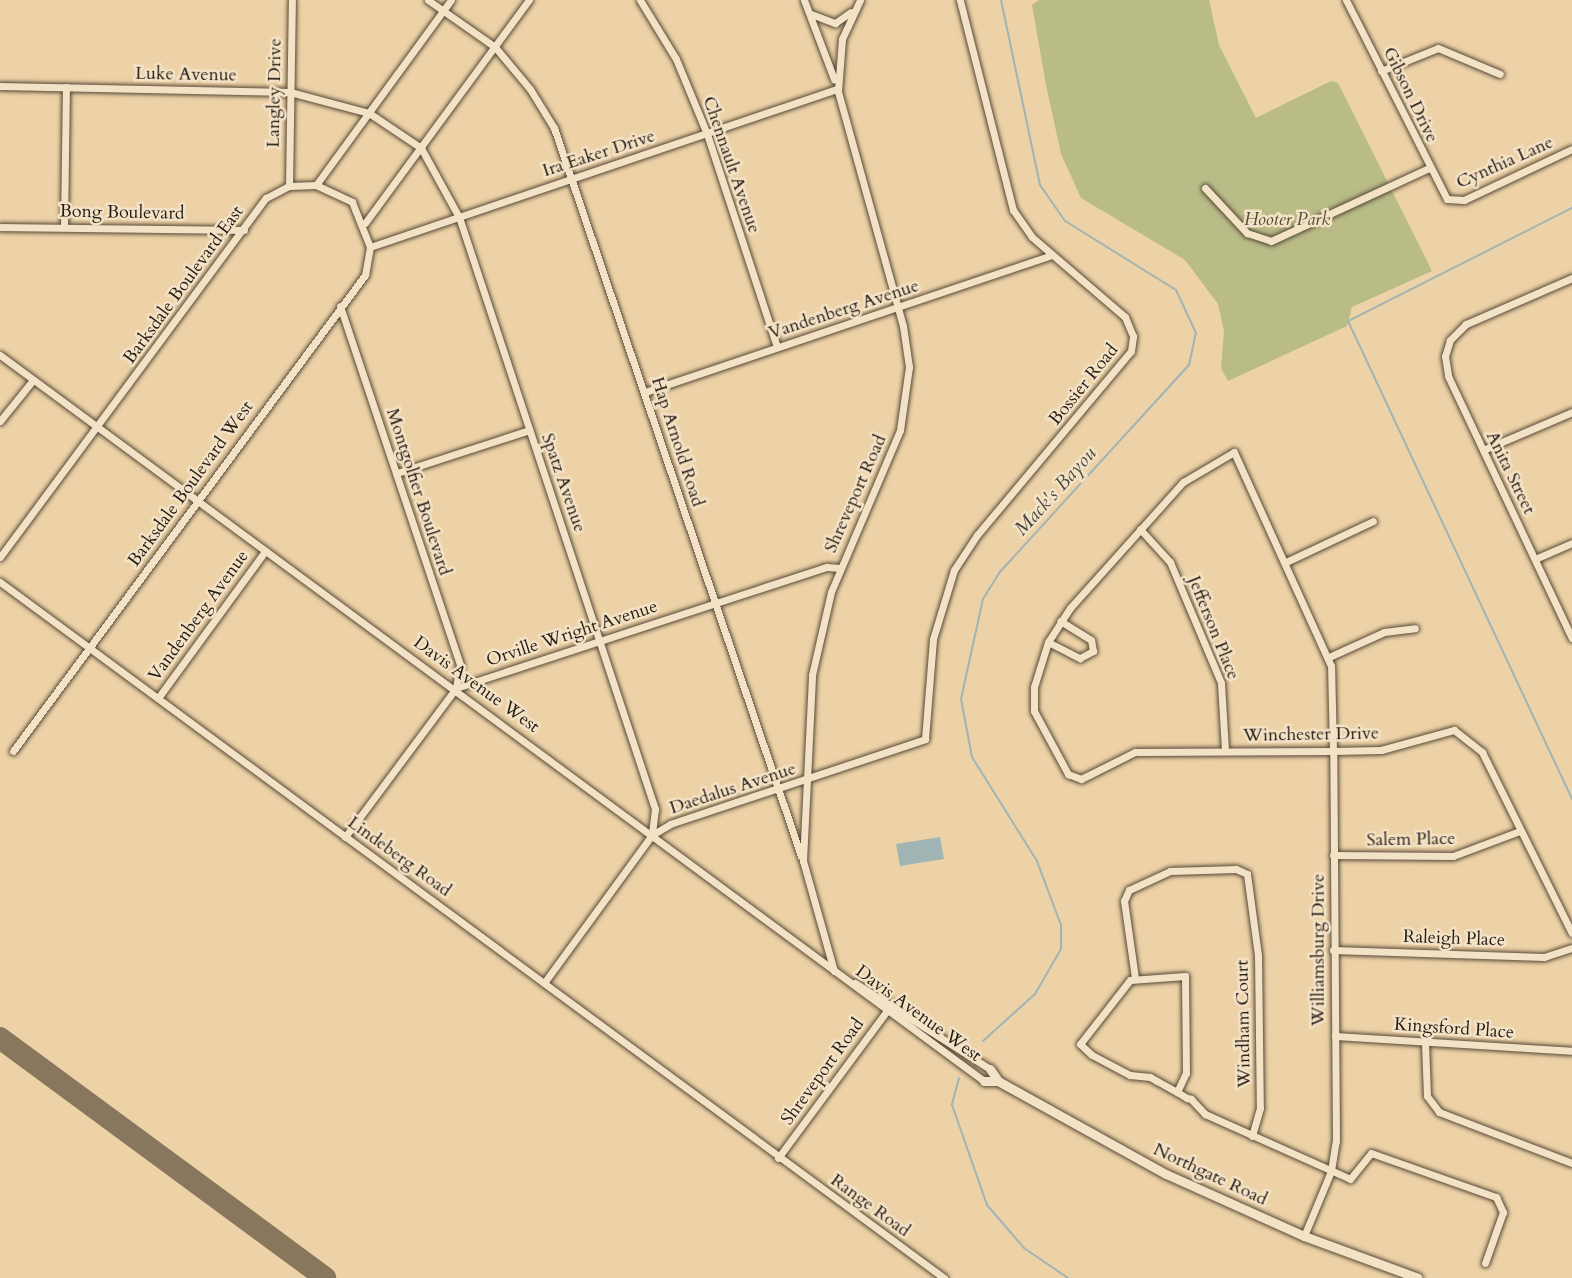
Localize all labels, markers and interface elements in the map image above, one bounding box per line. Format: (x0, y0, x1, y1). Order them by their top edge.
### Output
street label: Langley Drive (263, 38, 287, 148)
street label: Gibson Drive (1378, 44, 1442, 146)
street label: Luke Avenue (135, 63, 237, 87)
street label: Chennault Avenue (697, 94, 765, 236)
street label: Ira Eaker Drive (540, 126, 658, 182)
street label: Cynthia Lane (1453, 132, 1557, 194)
street label: Bong Boulevard (59, 201, 185, 225)
street label: Barksdale Boulevard East (119, 202, 249, 368)
park label: Hooter Park (1244, 209, 1330, 231)
street label: Vandenberg Avenue (766, 275, 922, 345)
street label: Bossier Road (1045, 340, 1123, 430)
street label: Hap Arnold Road (646, 374, 708, 510)
street label: Barksdale Boulevard West (124, 397, 258, 571)
street label: Montgolfier Boulevard (381, 406, 455, 578)
street label: Anita Street (1481, 428, 1539, 518)
street label: Spatz Avenue (536, 431, 590, 535)
street label: Shreveport Road (820, 432, 892, 556)
water label: Mack's Bayou (1009, 441, 1101, 541)
street label: Vandenberg Avenue (144, 546, 254, 686)
street label: Jefferson Place (1182, 573, 1244, 683)
street label: Orville Wright Avenue (484, 596, 660, 672)
street label: Davis Avenue West (409, 632, 543, 738)
street label: Winchester Drive (1243, 723, 1379, 747)
street label: Daedalus Avenue (667, 758, 799, 820)
street label: Lindeberg Road (343, 812, 455, 902)
street label: Salem Place (1366, 828, 1456, 852)
street label: Williamsburg Drive (1308, 874, 1330, 1026)
street label: Raleigh Place (1403, 926, 1505, 952)
street label: Windham Court (1232, 960, 1256, 1088)
street label: Davis Avenue West (851, 961, 985, 1067)
street label: Shreveport Road (777, 1014, 869, 1130)
street label: Kingsford Place (1393, 1014, 1515, 1044)
street label: Northgate Road (1150, 1139, 1270, 1211)
street label: Range Road (826, 1170, 914, 1242)

